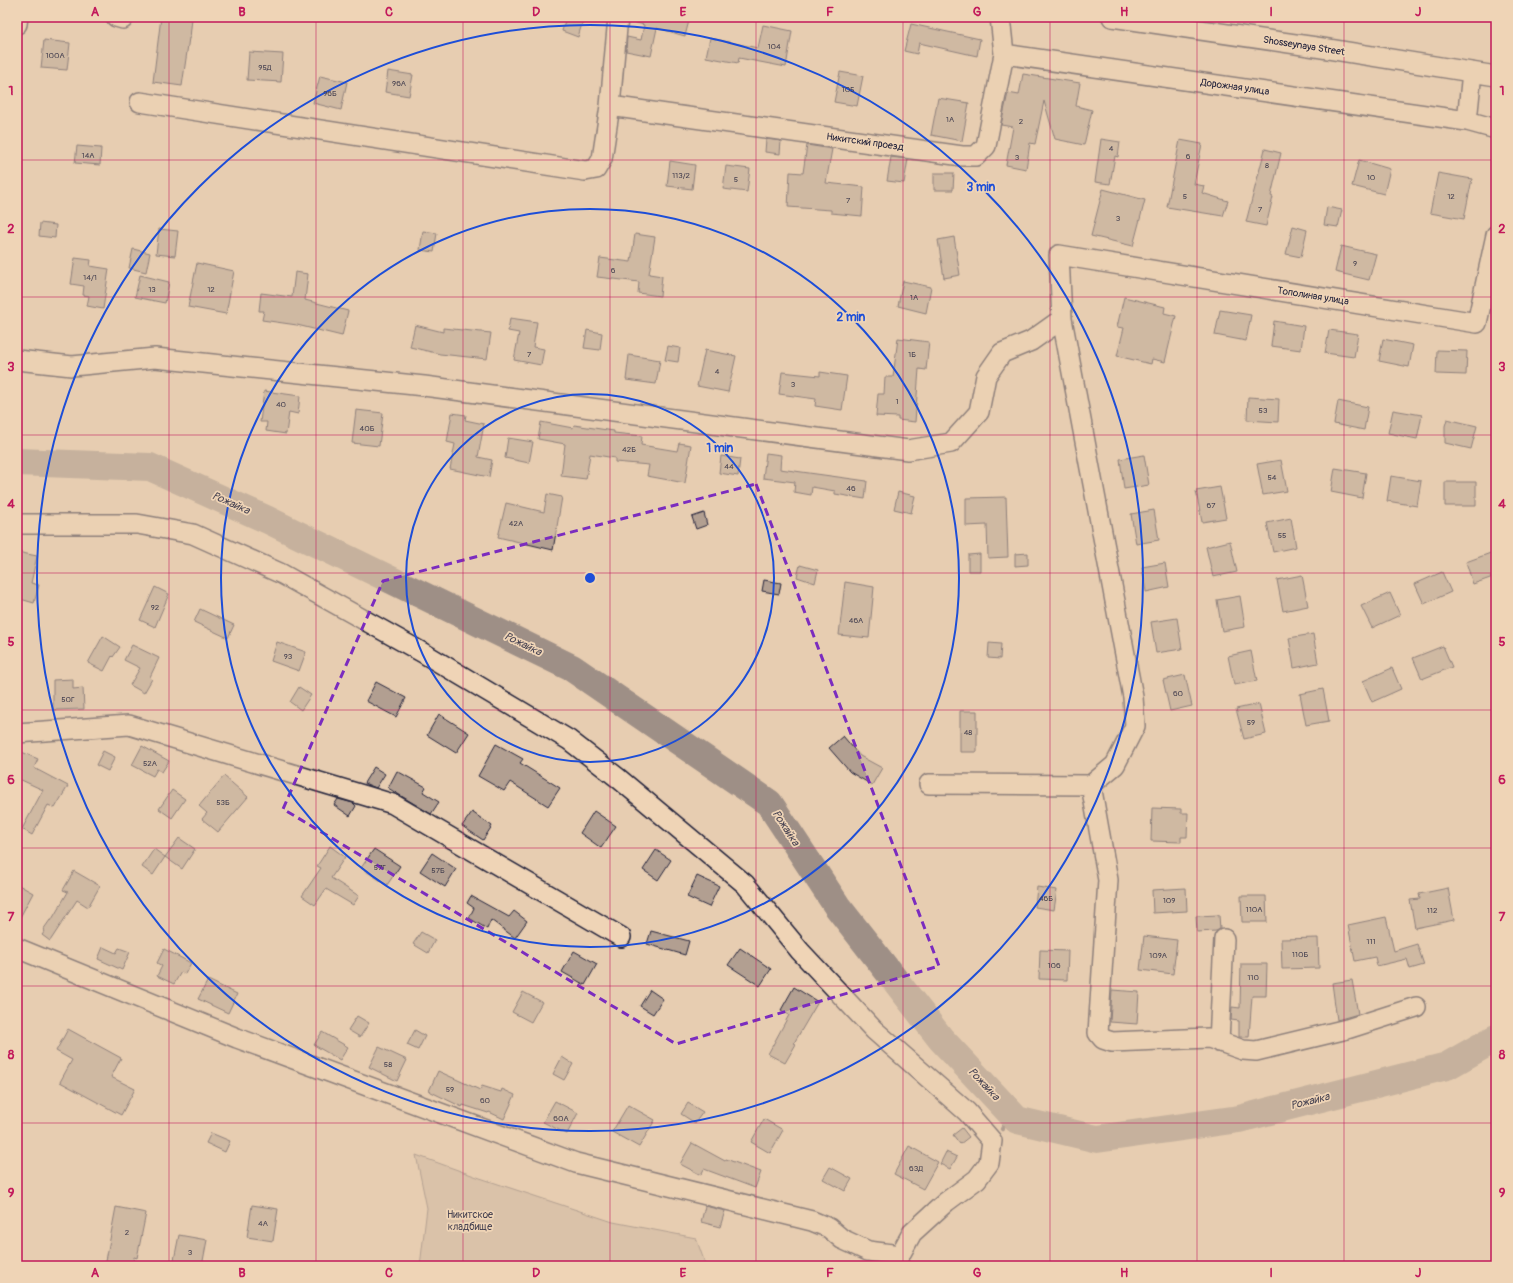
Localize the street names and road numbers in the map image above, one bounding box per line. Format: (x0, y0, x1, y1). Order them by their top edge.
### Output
street label: Shosseynaya Street (1262, 34, 1347, 59)
street label: Дорожная улица (1199, 76, 1270, 98)
street label: Никитский проезд (826, 131, 904, 153)
street label: Тополиная улица (1276, 284, 1350, 308)

